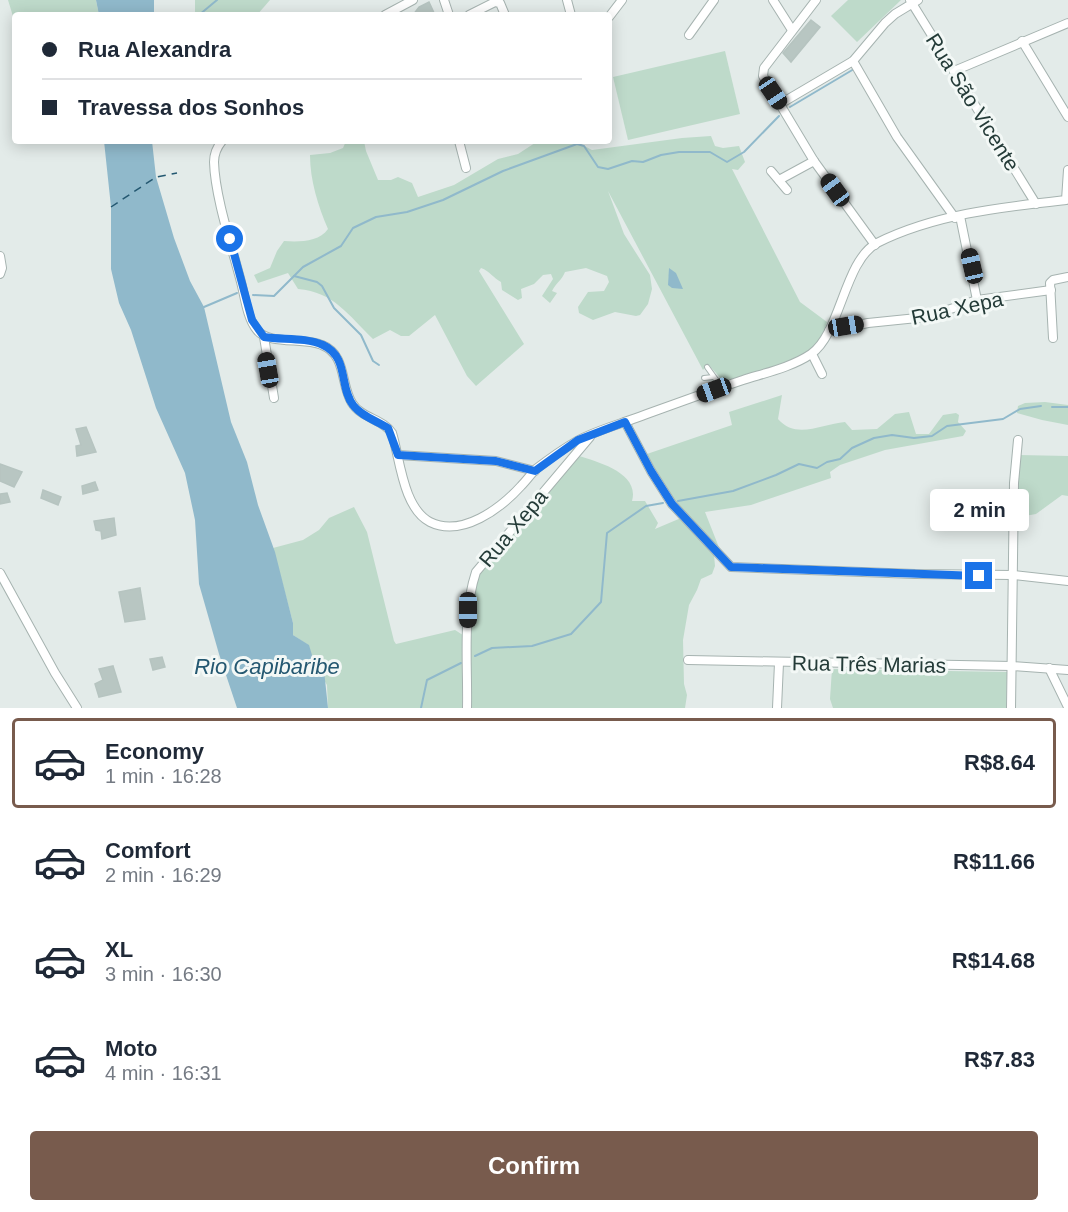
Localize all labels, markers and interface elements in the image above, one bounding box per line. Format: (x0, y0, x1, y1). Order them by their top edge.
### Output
street label: Rua São Vicente (922, 29, 1024, 175)
text: Rua Alexandra (78, 37, 231, 62)
car (755, 73, 791, 113)
text: Travessa dos Sonhos (78, 95, 304, 120)
car (817, 170, 853, 210)
route start (216, 225, 243, 252)
car (959, 246, 985, 286)
street label: Rua Xepa (909, 287, 1005, 329)
car (827, 314, 865, 338)
car (256, 351, 280, 389)
car (694, 375, 734, 405)
street label: Rua Xepa (474, 485, 552, 571)
callout: 2 min (930, 489, 1028, 531)
text: 2 min (953, 499, 1006, 521)
route end (965, 562, 992, 589)
car (459, 592, 477, 628)
street label: Rua Três Marias (792, 651, 946, 677)
water label: Rio Capibaribe (194, 654, 340, 679)
icon: car (33, 736, 87, 790)
text: Economy (105, 739, 204, 764)
text: R$8.64 (964, 750, 1035, 775)
text: 1 min · 16:28 (105, 765, 222, 787)
icon: car (33, 835, 87, 889)
text: Comfort (105, 838, 191, 863)
text: R$11.66 (953, 849, 1035, 874)
text: 2 min · 16:29 (105, 864, 222, 886)
icon: car (33, 934, 87, 988)
text: XL (105, 937, 133, 962)
text: R$14.68 (952, 948, 1035, 973)
text: 3 min · 16:30 (105, 963, 222, 985)
icon: car (33, 1033, 87, 1087)
text: Moto (105, 1036, 158, 1061)
text: R$7.83 (964, 1047, 1035, 1072)
text: 4 min · 16:31 (105, 1062, 222, 1084)
button: Confirm (30, 1131, 1038, 1200)

